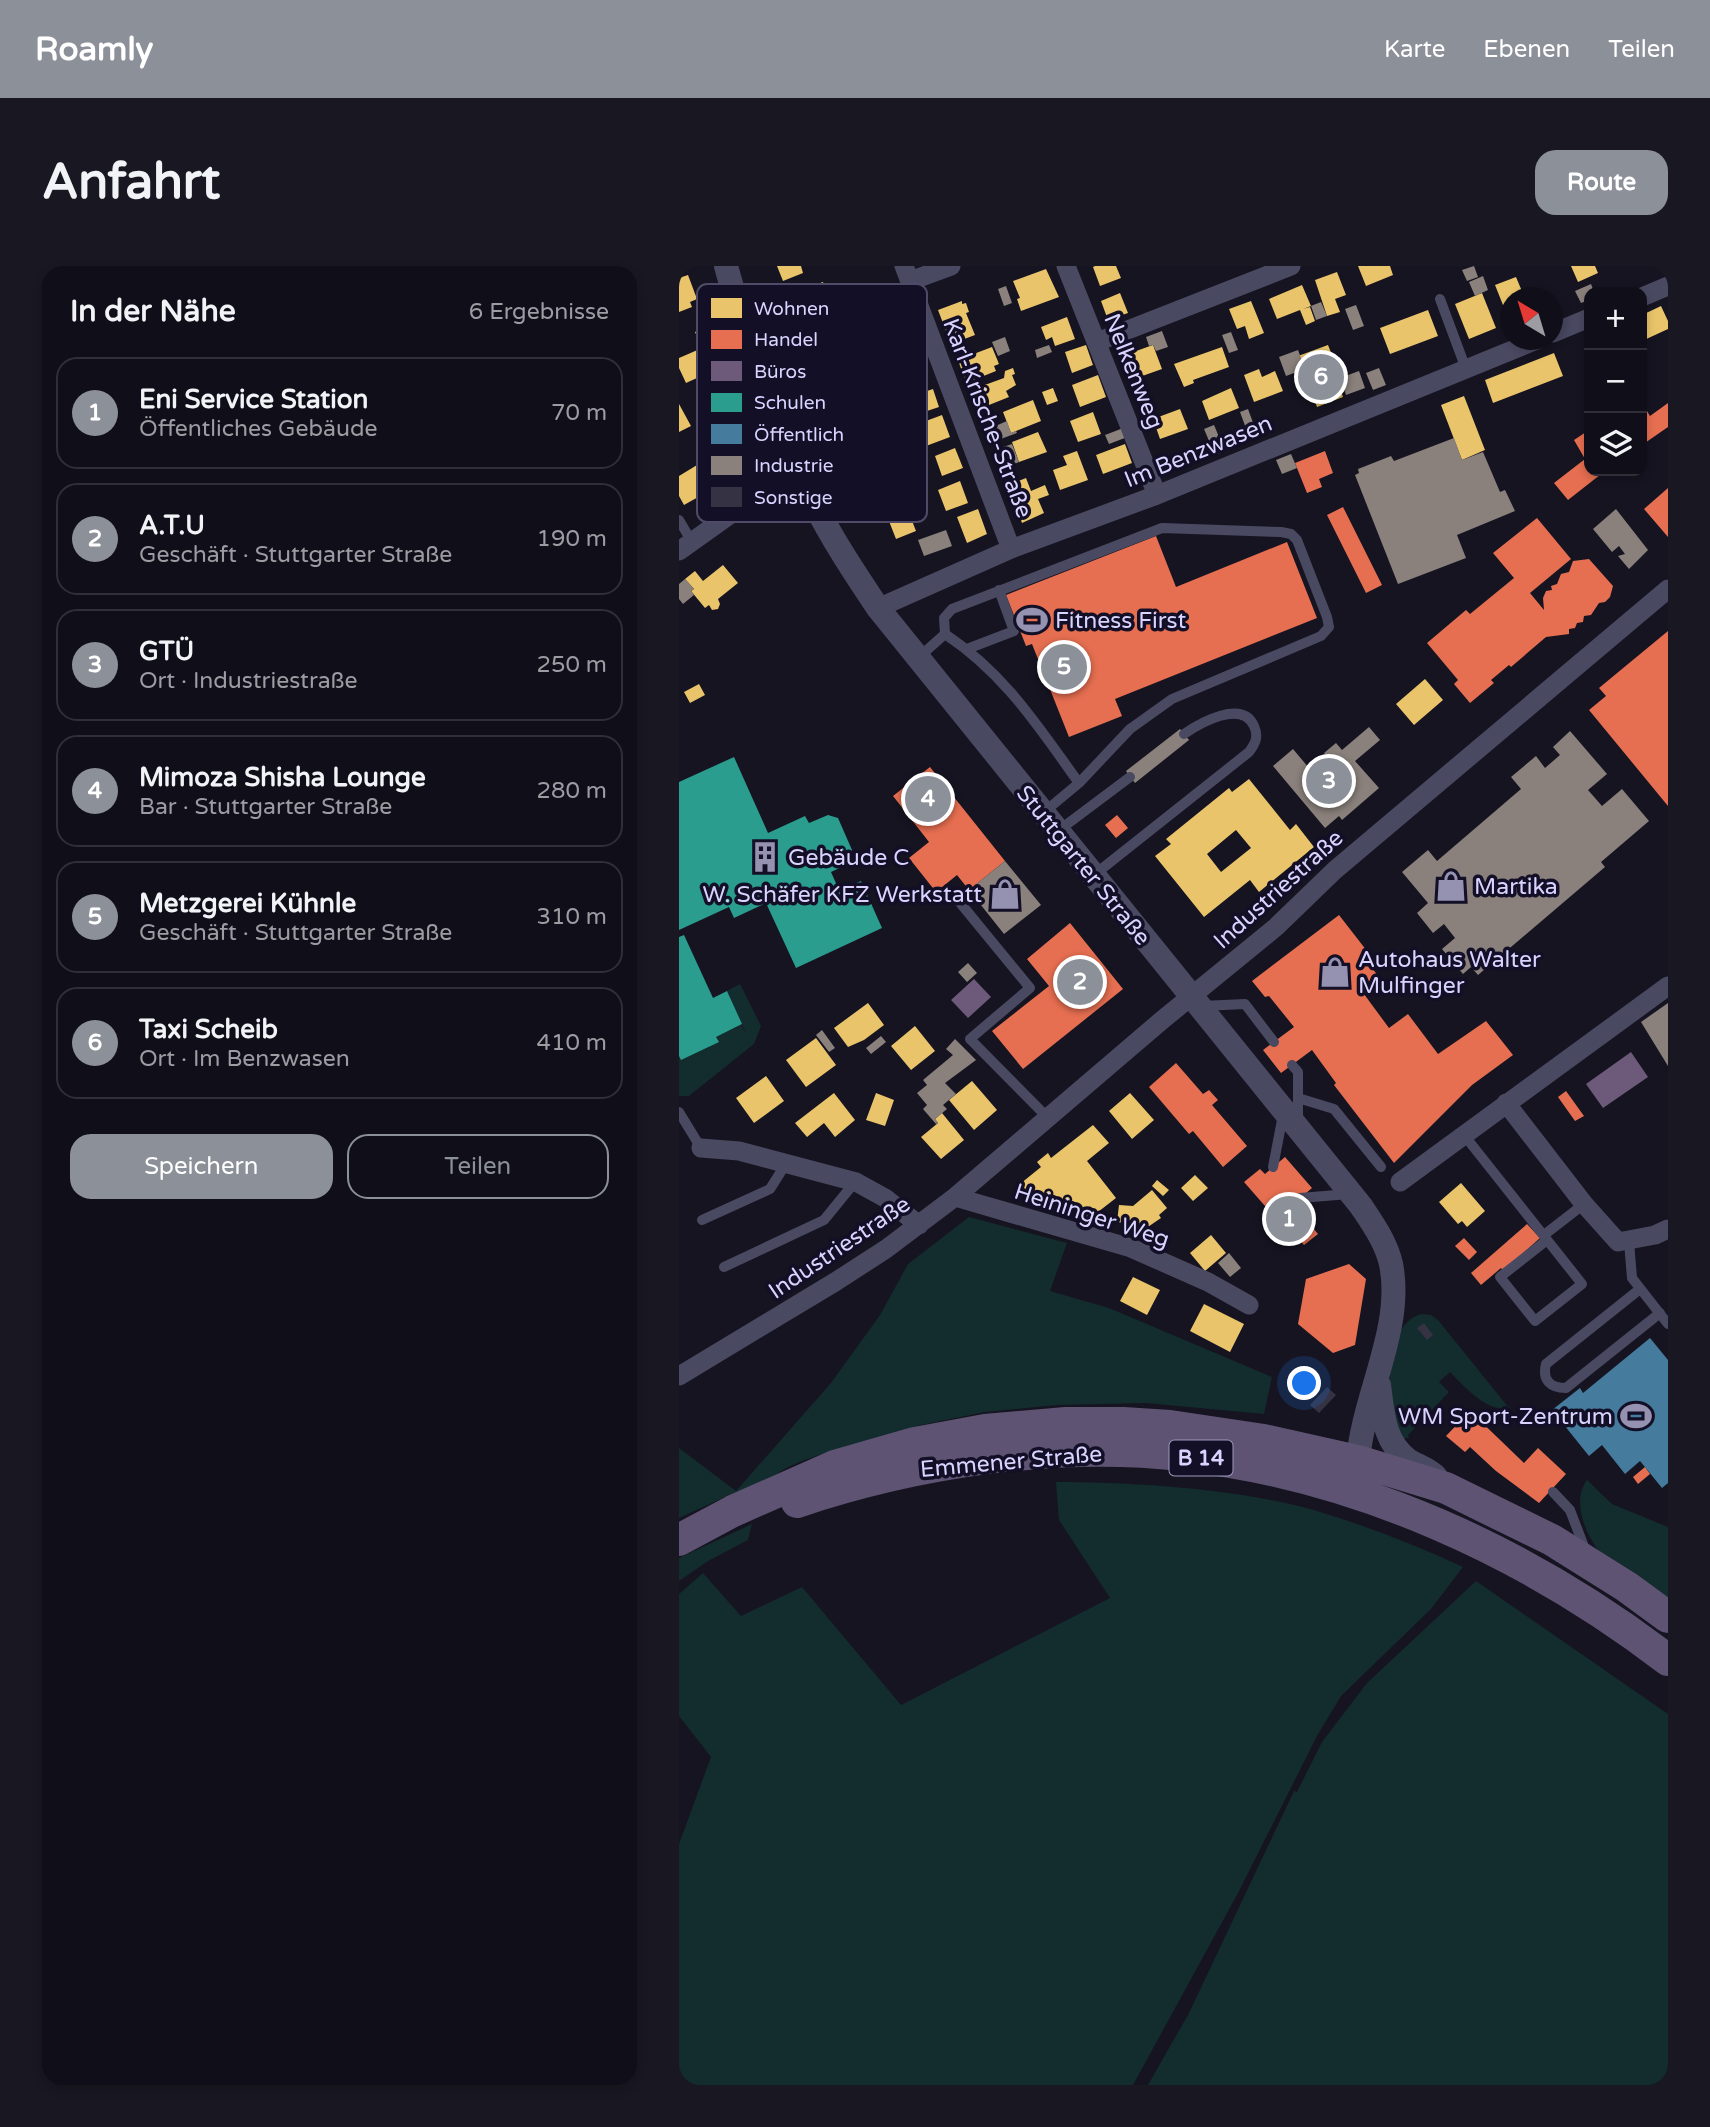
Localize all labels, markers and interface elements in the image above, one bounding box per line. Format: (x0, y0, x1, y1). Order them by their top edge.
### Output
text: Roamly (35, 30, 153, 69)
text: Karte (1384, 35, 1445, 64)
text: Ebenen (1483, 35, 1570, 64)
text: Teilen (1608, 35, 1675, 64)
button: Route (1535, 150, 1668, 215)
text: Anfahrt (42, 153, 220, 212)
legend (697, 284, 927, 522)
north arrow (1500, 287, 1563, 350)
map controls (1584, 287, 1647, 476)
button: + (1584, 287, 1647, 350)
text: In der Nähe (70, 293, 236, 330)
text: 6 Ergebnisse (469, 298, 609, 326)
text: Wohnen (754, 298, 829, 320)
street label: Nelkenweg (1097, 310, 1169, 433)
street label: Karl-Krische-Straße (936, 315, 1038, 522)
text: Handel (754, 329, 818, 351)
button: − (1584, 350, 1647, 413)
pin: 6 (1298, 351, 1344, 403)
text: Büros (754, 361, 806, 383)
text: Eni Service Station (139, 384, 368, 415)
text: Schulen (754, 392, 826, 414)
text: 1 (88, 399, 102, 427)
text: 70 m (551, 399, 607, 427)
street label: Im Benzwasen (1120, 410, 1276, 494)
button: layers (1584, 413, 1647, 476)
text: Öffentliches Gebäude (139, 415, 377, 443)
text: Öffentlich (754, 424, 844, 446)
text: Industrie (754, 455, 833, 477)
text: Sonstige (754, 487, 833, 509)
text: A.T.U (139, 510, 205, 541)
text: 2 (88, 525, 102, 553)
text: 190 m (537, 525, 607, 553)
text: Geschäft · Stuttgarter Straße (139, 541, 452, 569)
sports icon: Fitness First (1015, 603, 1049, 637)
place label: Fitness First (1055, 607, 1187, 635)
text: GTÜ (139, 636, 194, 667)
pin: 5 (1041, 641, 1087, 693)
text: 3 (88, 651, 102, 679)
text: 250 m (537, 651, 607, 679)
text: Ort · Industriestraße (139, 667, 358, 695)
pin: 3 (1306, 755, 1352, 807)
text: Mimoza Shisha Lounge (139, 762, 426, 793)
pin: 4 (905, 773, 951, 825)
text: 4 (88, 777, 102, 805)
text: 280 m (537, 777, 607, 805)
street label: Stuttgarter Straße (1010, 780, 1156, 951)
text: Bar · Stuttgarter Straße (139, 793, 392, 821)
street label: Industriestraße (1208, 824, 1349, 955)
building icon: Gebäude C (748, 840, 782, 874)
place label: Gebäude C (788, 844, 909, 872)
shop icon: Martika (1434, 869, 1468, 903)
place label: Martika (1474, 873, 1558, 901)
shop icon: W. Schäfer KFZ Werkstatt (988, 877, 1022, 911)
place label: W. Schäfer KFZ Werkstatt (702, 881, 982, 909)
text: Metzgerei Kühnle (139, 888, 356, 919)
text: 5 (88, 903, 102, 931)
text: 310 m (537, 903, 607, 931)
text: Geschäft · Stuttgarter Straße (139, 919, 452, 947)
place label: Autohaus Walter Mulfinger (1358, 946, 1541, 1000)
shop icon: Autohaus Walter Mulfinger (1318, 955, 1352, 989)
pin: 2 (1057, 956, 1103, 1008)
text: Taxi Scheib (139, 1014, 278, 1045)
text: 6 (88, 1029, 102, 1057)
text: 410 m (537, 1029, 607, 1057)
text: Ort · Im Benzwasen (139, 1045, 350, 1073)
button: Speichern (70, 1134, 333, 1199)
button: Teilen (347, 1134, 609, 1199)
street label: Heininger Weg (1011, 1178, 1173, 1254)
street label: Industriestraße (763, 1190, 916, 1305)
pin: 1 (1266, 1193, 1312, 1245)
your location (1287, 1366, 1321, 1400)
sports icon: WM Sport-Zentrum (1619, 1399, 1653, 1433)
place label: WM Sport-Zentrum (1398, 1403, 1613, 1431)
street label: Emmener Straße (919, 1440, 1103, 1484)
road number: B 14 (1169, 1440, 1233, 1476)

